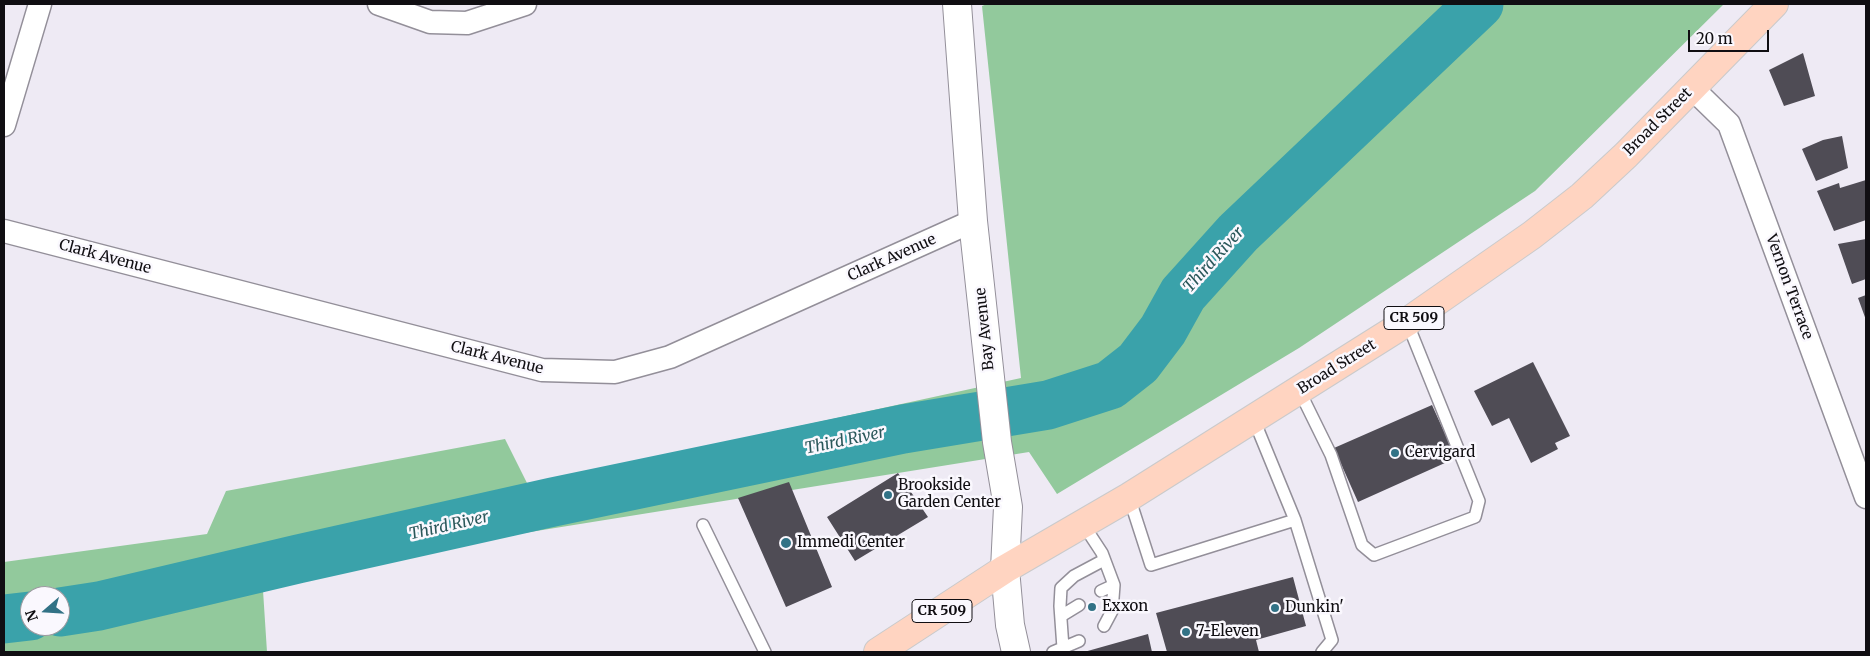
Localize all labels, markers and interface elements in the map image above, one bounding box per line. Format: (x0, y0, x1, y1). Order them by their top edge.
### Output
scale bar (1690, 20, 1771, 52)
text: 20 m (1696, 29, 1733, 48)
street label: Broad Street (1620, 84, 1696, 160)
water label: Third River (1180, 223, 1248, 297)
street label: Clark Avenue (845, 231, 939, 285)
street label: Vernon Terrace (1762, 232, 1816, 342)
street label: Clark Avenue (57, 236, 153, 278)
street label: Bay Avenue (972, 287, 998, 371)
road number: CR 509 (1384, 306, 1444, 330)
street label: Broad Street (1295, 336, 1379, 398)
street label: Clark Avenue (449, 338, 545, 378)
water label: Third River (803, 423, 887, 459)
place label: Cervigard (1405, 444, 1475, 462)
marker: Cervigard (1389, 447, 1401, 459)
place label: Brookside Garden Center (898, 477, 1001, 512)
marker: Brookside Garden Center (882, 489, 894, 501)
water label: Third River (407, 508, 491, 544)
place label: Immedi Center (797, 534, 905, 552)
marker: Immedi Center (779, 536, 793, 550)
north arrow (20, 586, 70, 636)
place label: Exxon (1102, 598, 1148, 616)
place label: Dunkin' (1285, 599, 1344, 617)
road number: CR 509 (912, 600, 972, 622)
marker: Exxon (1086, 601, 1098, 613)
marker: Dunkin' (1269, 602, 1281, 614)
text: N (21, 607, 42, 624)
place label: 7-Eleven (1196, 623, 1259, 641)
marker: 7-Eleven (1180, 626, 1192, 638)

